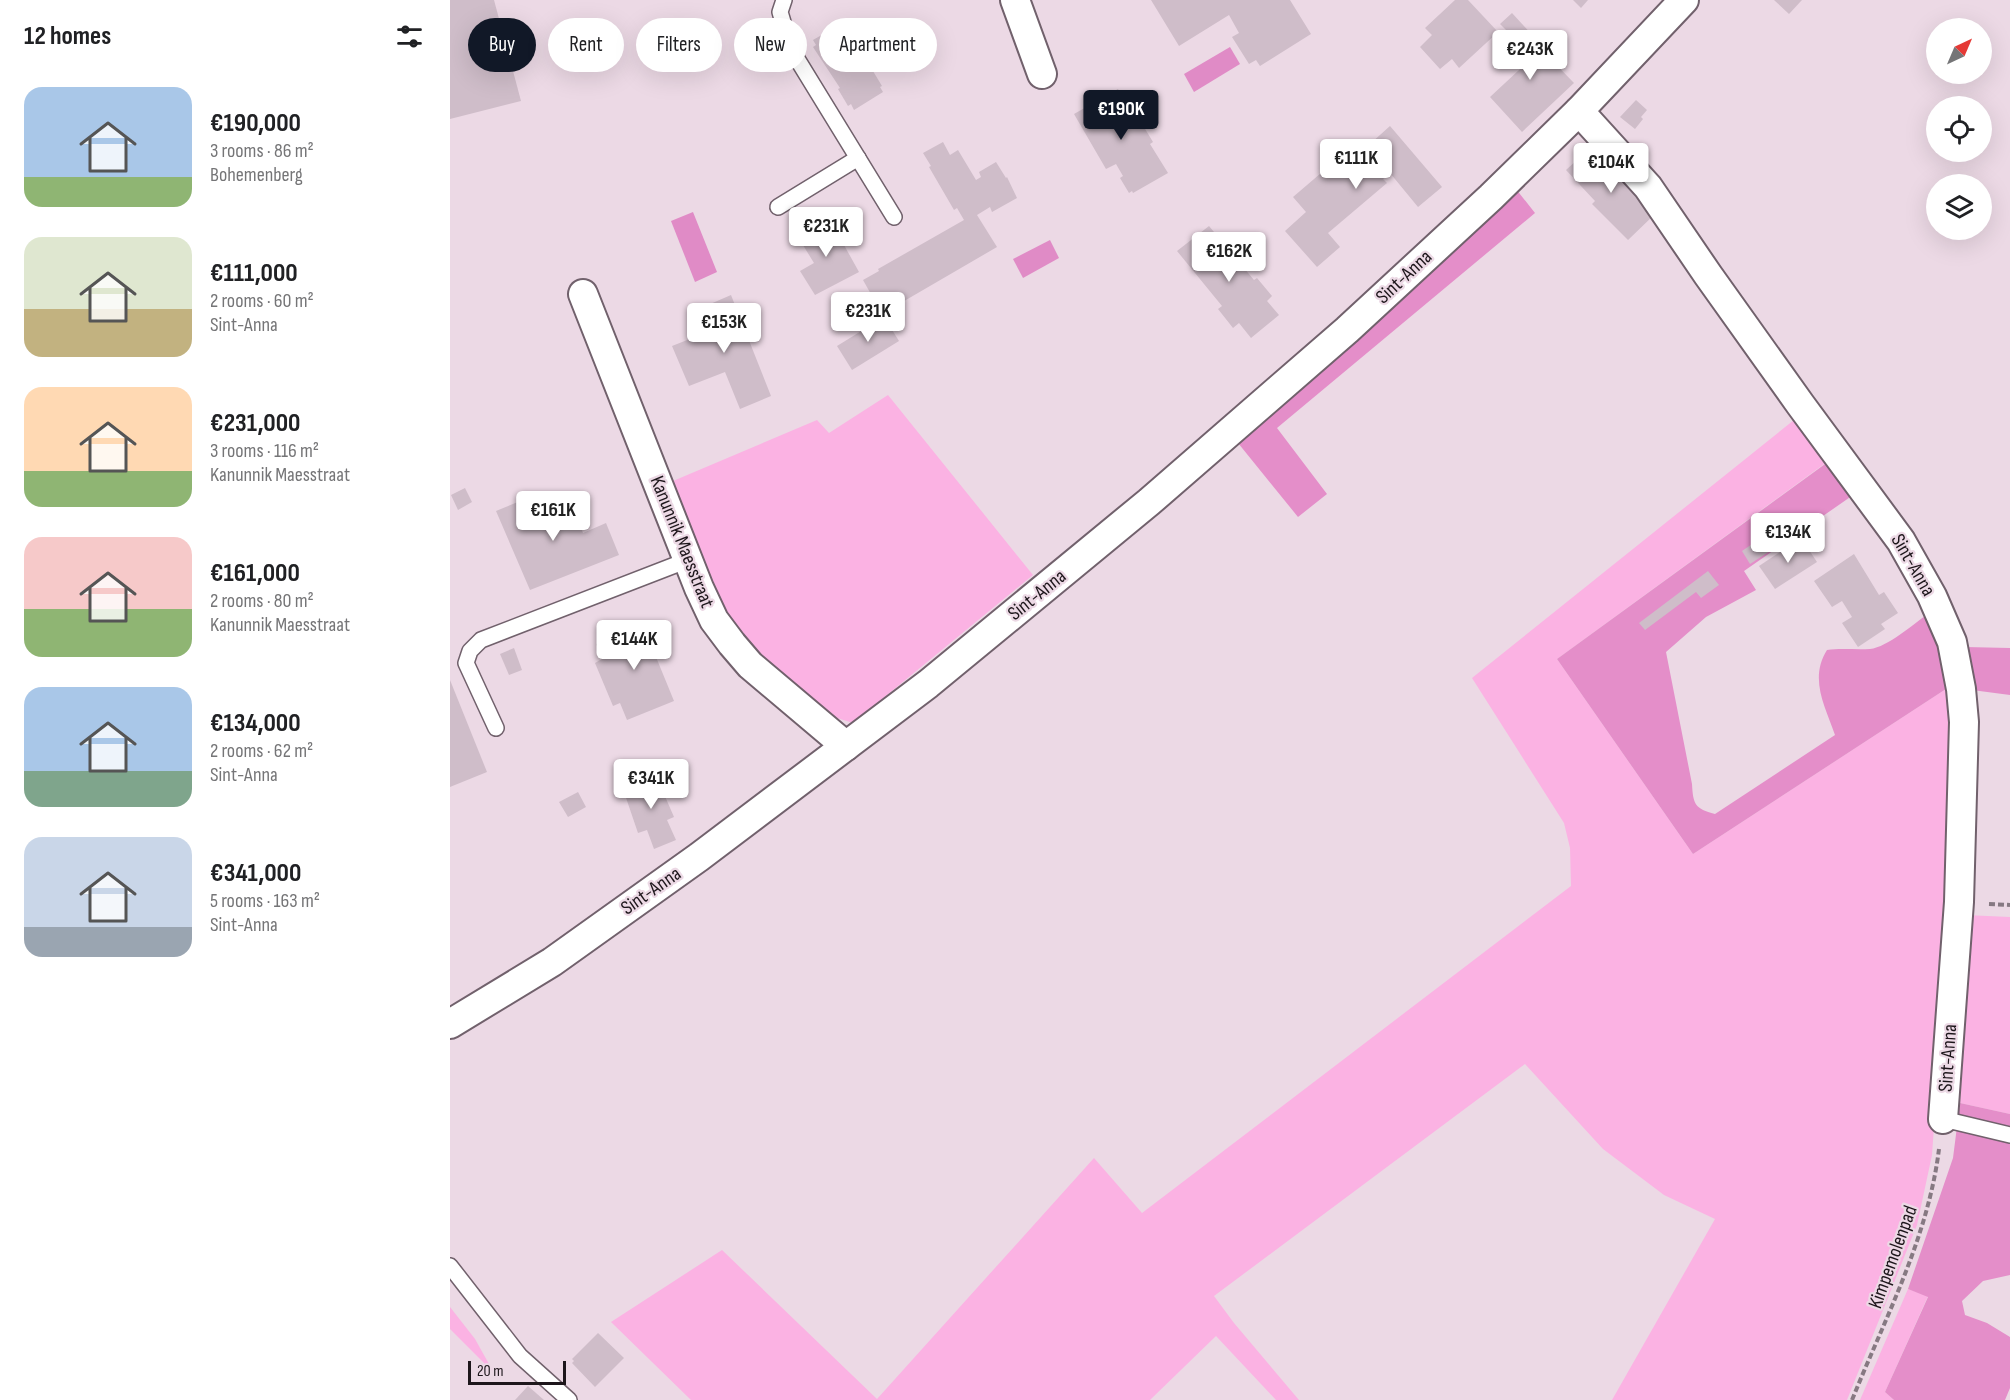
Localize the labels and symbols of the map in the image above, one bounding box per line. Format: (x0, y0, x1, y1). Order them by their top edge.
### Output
north arrow (1926, 18, 1992, 84)
pin: €243K (1488, 30, 1572, 81)
pin: €190K (1079, 90, 1163, 141)
pin: €111K (1314, 139, 1398, 190)
pin: €104K (1569, 143, 1653, 194)
pin: €231K (784, 207, 868, 258)
pin: €162K (1187, 232, 1271, 283)
street label: Sint-Anna (1371, 245, 1437, 309)
pin: €231K (826, 292, 910, 343)
pin: €153K (682, 303, 766, 354)
street label: Kanunnik Maesstraat (645, 473, 719, 611)
pin: €161K (511, 491, 595, 542)
pin: €134K (1746, 513, 1830, 564)
street label: Sint-Anna (1886, 530, 1940, 600)
street label: Sint-Anna (1003, 564, 1071, 626)
pin: €144K (592, 620, 676, 671)
pin: €341K (609, 759, 693, 810)
street label: Sint-Anna (616, 862, 686, 920)
street label: Sint-Anna (1934, 1023, 1962, 1093)
street label: Kimpemolenpad (1863, 1202, 1923, 1312)
scale bar (468, 1358, 566, 1386)

